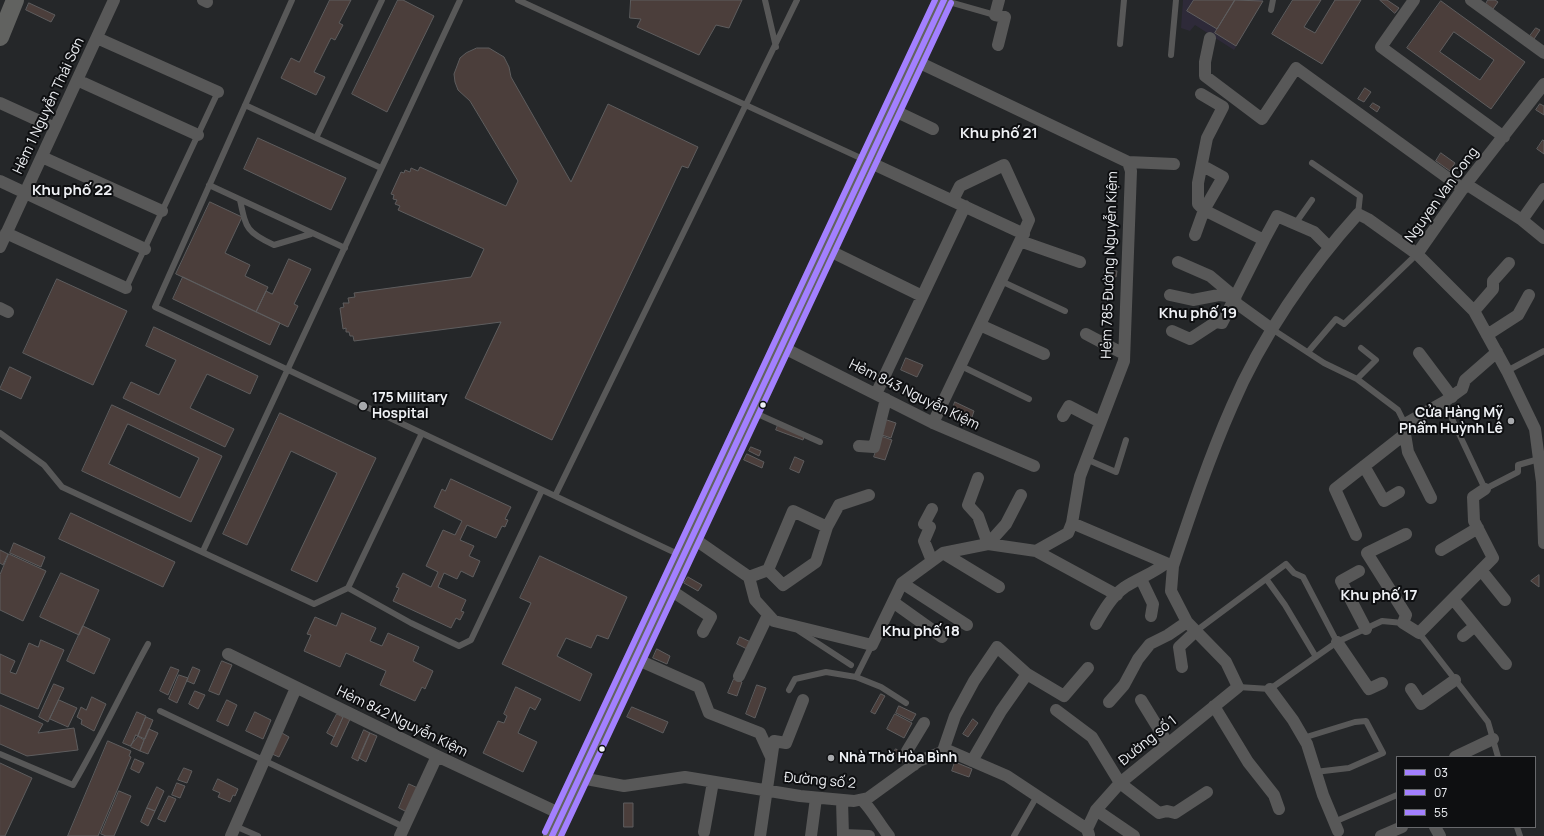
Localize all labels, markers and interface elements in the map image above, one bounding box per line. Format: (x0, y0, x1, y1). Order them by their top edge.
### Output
street label: Hẻm 1 Nguyễn Thái Sơn (10, 35, 88, 177)
district label: Khu phố 21 (960, 125, 1038, 143)
street label: Nguyen Van Cong (1402, 144, 1482, 246)
street label: Hẻm 785 Đường Nguyễn Kiệm (1098, 171, 1122, 359)
district label: Khu phố 22 (32, 182, 112, 200)
district label: Khu phố 19 (1159, 305, 1237, 323)
street label: Hẻm 843 Nguyễn Kiệm (846, 356, 982, 434)
place label: 175 Military Hospital (372, 390, 448, 422)
marker: 175 Military Hospital (357, 400, 369, 412)
unlabelled marker (758, 400, 768, 410)
place label: Cửa Hàng Mỹ Phẩm Huỳnh Lê (1399, 405, 1503, 438)
marker: Cửa Hàng Mỹ Phẩm Huỳnh Lê (1506, 416, 1516, 426)
district label: Khu phố 17 (1341, 587, 1417, 605)
district label: Khu phố 18 (882, 623, 960, 641)
street label: Hẻm 842 Nguyễn Kiệm (334, 683, 470, 761)
street label: Đường số 1 (1116, 713, 1180, 769)
unlabelled marker (597, 744, 607, 754)
place label: Nhà Thờ Hòa Bình (839, 750, 957, 766)
marker: Nhà Thờ Hòa Bình (826, 753, 836, 763)
legend (1396, 756, 1536, 828)
text: 03 (1434, 764, 1448, 781)
street label: Đường số 2 (783, 769, 857, 793)
text: 07 (1434, 784, 1447, 801)
text: 55 (1434, 804, 1448, 821)

